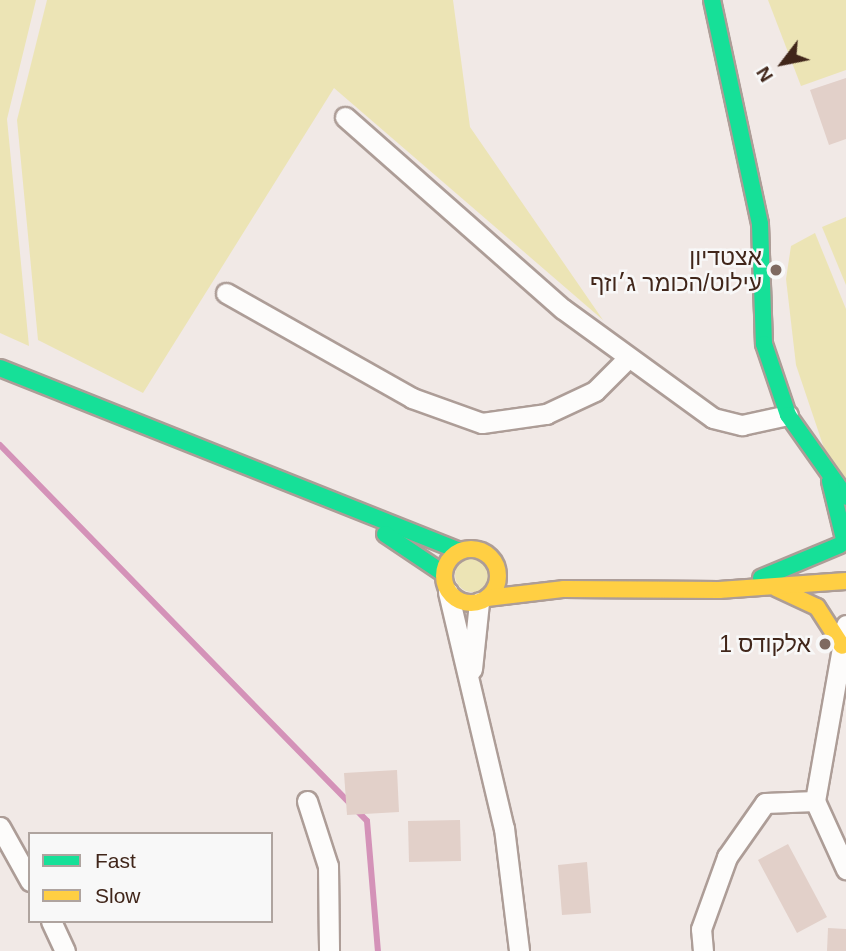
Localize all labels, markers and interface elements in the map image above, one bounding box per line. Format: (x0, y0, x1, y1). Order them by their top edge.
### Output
north arrow (748, 28, 818, 98)
text: N (752, 63, 777, 86)
place label: אצטדיון עילוט/הכומר ג׳וזף (590, 243, 762, 297)
marker: אצטדיון עילוט/הכומר ג׳וזף (768, 262, 784, 278)
place label: אלקודס 1 (719, 630, 811, 658)
marker: אלקודס 1 (817, 636, 833, 652)
legend (28, 832, 273, 923)
text: Fast (95, 849, 136, 872)
text: Slow (95, 884, 141, 907)

